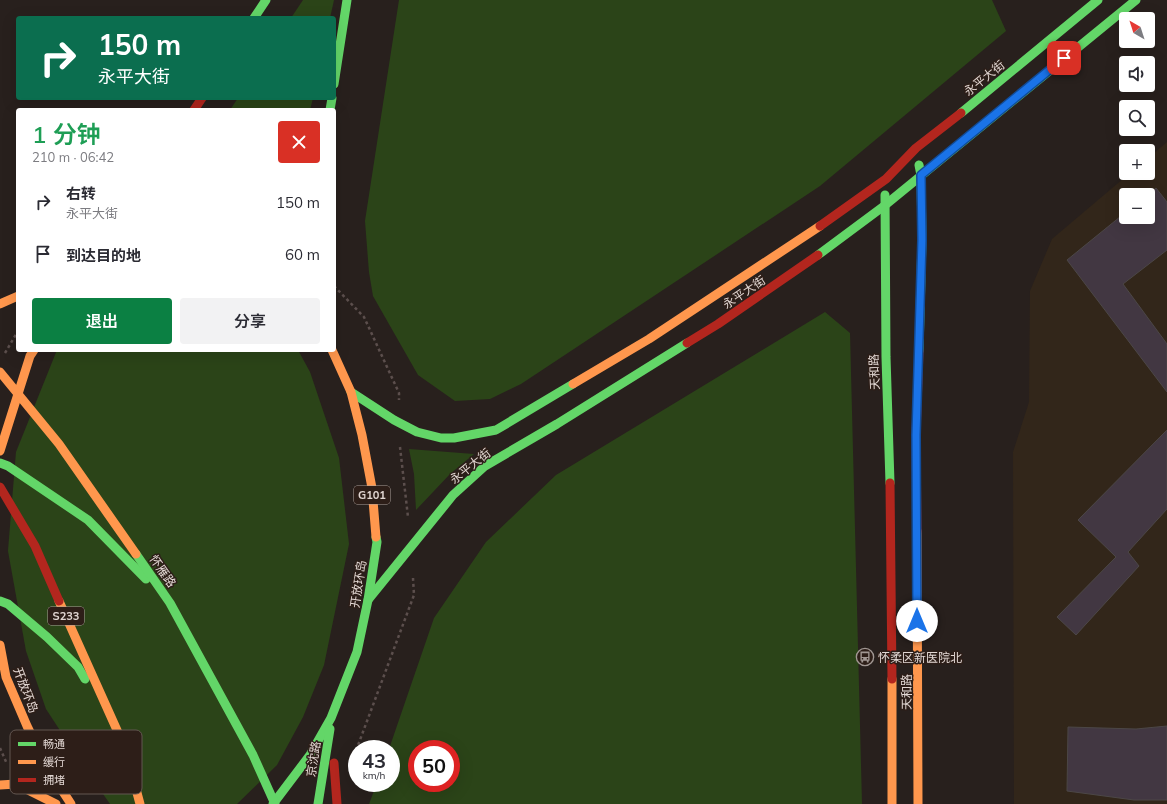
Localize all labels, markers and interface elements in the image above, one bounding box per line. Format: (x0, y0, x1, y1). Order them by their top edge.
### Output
north arrow (1119, 12, 1155, 48)
map controls (1119, 12, 1155, 224)
text: 150 m (98, 27, 181, 62)
icon: right (32, 32, 84, 84)
pin (1047, 41, 1081, 75)
icon: arrive (1053, 47, 1075, 69)
button: sound (1119, 56, 1155, 92)
street label: 永平大街 (961, 57, 1007, 99)
text: 永平大街 (98, 65, 170, 88)
button: search (1119, 100, 1155, 136)
text: 1 分钟 (32, 119, 101, 149)
button: close (278, 121, 320, 163)
button: + (1119, 144, 1155, 180)
text: 210 m · 06:42 (32, 149, 114, 165)
text: 右转 (66, 184, 96, 203)
button: − (1119, 188, 1155, 224)
icon: right (32, 191, 54, 213)
text: 150 m (276, 193, 320, 212)
text: 永平大街 (66, 205, 118, 221)
icon: arrive (32, 243, 54, 265)
text: 60 m (285, 245, 320, 264)
text: 到达目的地 (66, 246, 141, 265)
street label: 永平大街 (720, 272, 768, 312)
button: 退出 (32, 298, 172, 344)
button: 分享 (180, 298, 320, 344)
street label: 天和路 (866, 354, 882, 390)
street label: 永平大街 (447, 445, 493, 487)
road number: G101 (354, 486, 390, 504)
street label: 怀雁路 (147, 552, 179, 590)
street label: 开放环岛 (347, 559, 369, 609)
position arrow (896, 600, 938, 642)
road number: S233 (48, 607, 84, 625)
bus stop icon: 怀柔区新医院北 (855, 647, 875, 667)
place label: 怀柔区新医院北 (878, 650, 962, 665)
street label: 开放环岛 (10, 665, 42, 715)
street label: 天和路 (899, 674, 914, 710)
legend (10, 730, 142, 794)
text: 畅通 (43, 737, 65, 751)
street label: 京沈路 (303, 740, 323, 778)
speed limit sign: 50 (408, 740, 460, 792)
text: 43 (362, 748, 386, 773)
text: 缓行 (43, 755, 65, 769)
text: km/h (363, 769, 385, 782)
text: 拥堵 (43, 773, 65, 787)

